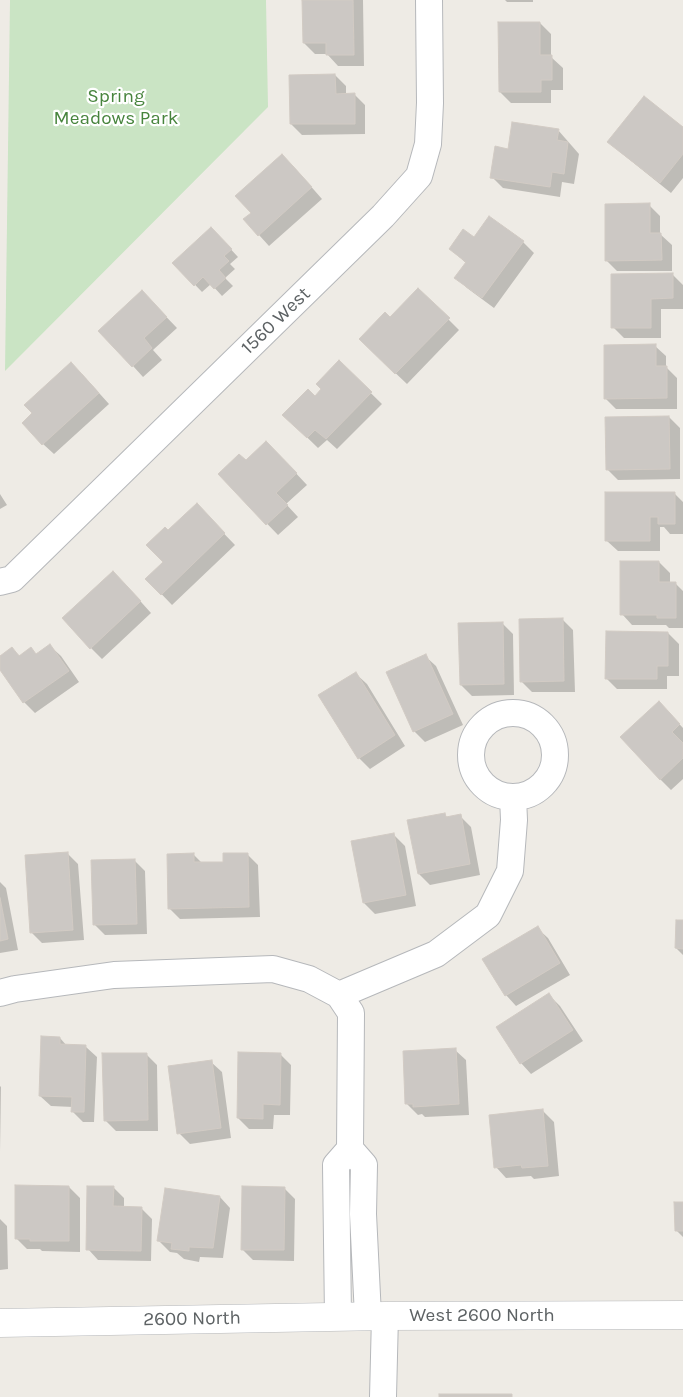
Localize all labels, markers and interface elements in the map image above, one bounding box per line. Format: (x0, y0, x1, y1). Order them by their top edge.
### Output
park label: Spring Meadows Park (54, 86, 178, 130)
street label: 1560 West (237, 283, 315, 359)
street label: West 2600 North (409, 1305, 555, 1327)
street label: 2600 North (143, 1307, 241, 1331)

